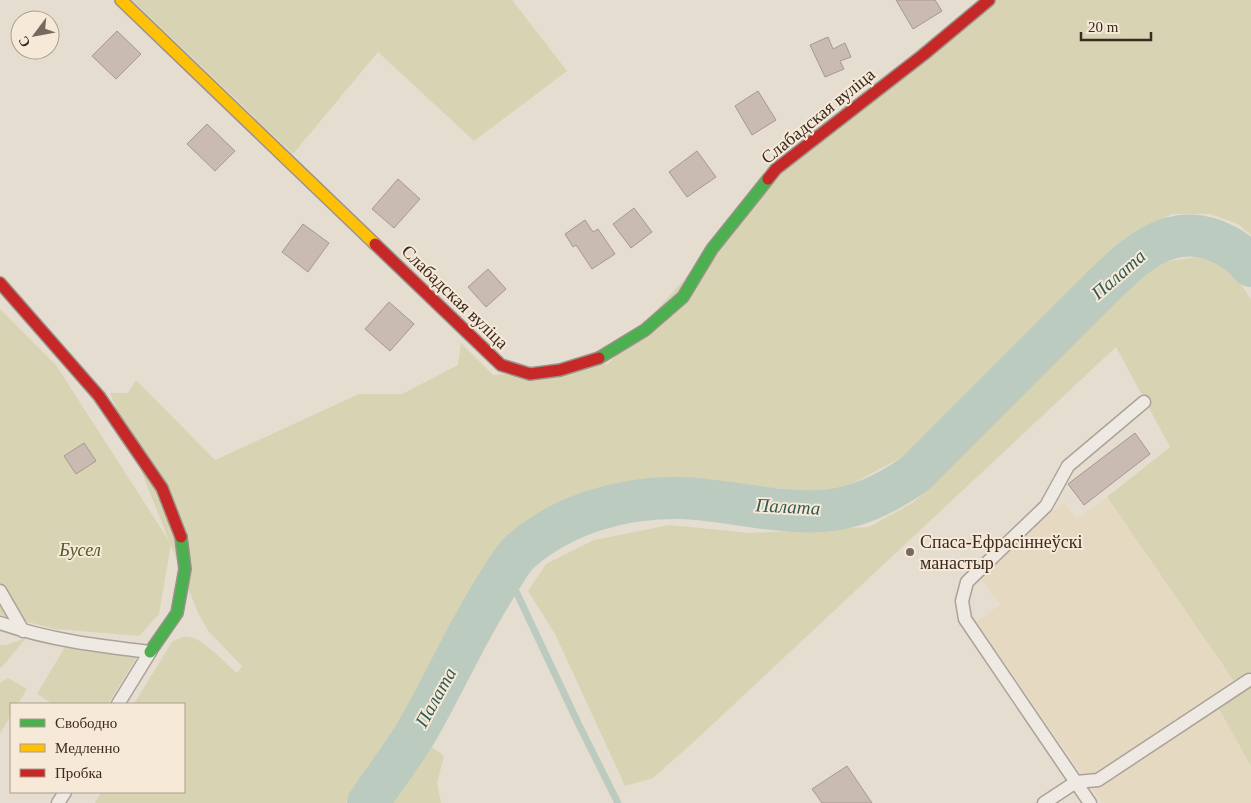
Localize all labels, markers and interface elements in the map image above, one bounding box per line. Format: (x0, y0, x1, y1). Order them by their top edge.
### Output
north arrow (10, 10, 60, 60)
scale bar (1081, 10, 1151, 42)
text: 20 m (1088, 19, 1119, 35)
text: С (15, 33, 33, 50)
street label: Слабадская вуліца (757, 64, 879, 168)
street label: Слабадская вуліца (398, 241, 512, 353)
water label: Палата (1086, 245, 1150, 304)
water label: Палата (754, 494, 821, 519)
place label: Спаса-Ефрасіннеўскі манастыр (920, 532, 1082, 573)
park label: Бусел (58, 540, 101, 560)
marker: Спаса-Ефрасіннеўскі манастыр (904, 546, 916, 558)
water label: Палата (410, 664, 460, 732)
legend (10, 703, 185, 793)
text: Свободно (55, 715, 117, 731)
text: Медленно (55, 740, 120, 756)
text: Пробка (55, 765, 103, 781)

